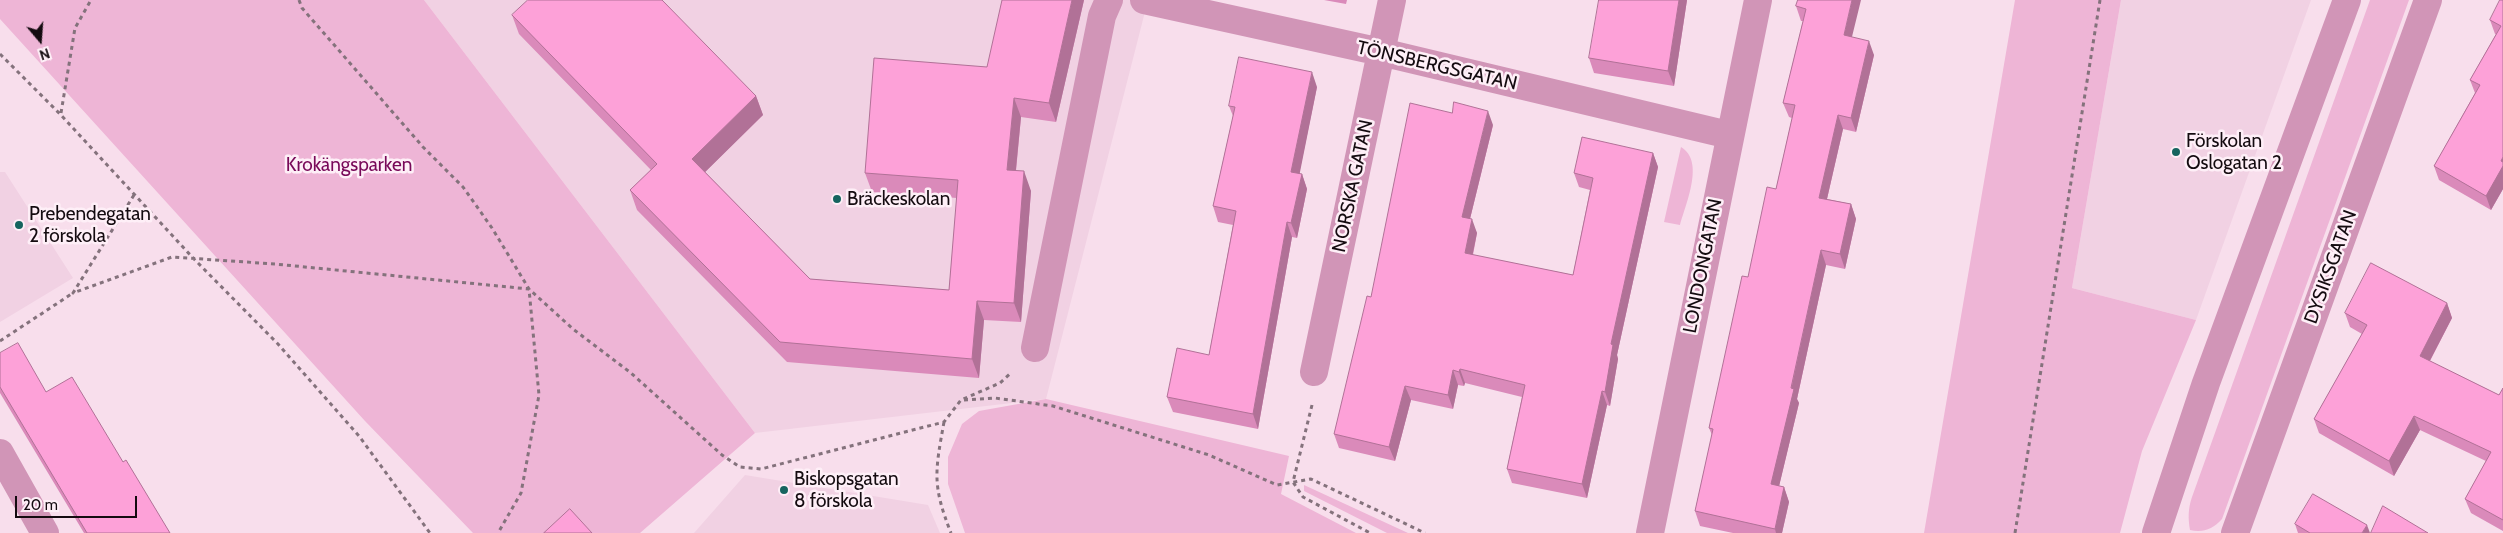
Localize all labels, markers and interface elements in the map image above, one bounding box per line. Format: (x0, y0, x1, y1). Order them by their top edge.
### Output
north arrow (15, 15, 65, 65)
street label: TÖNSBERGSGATAN (1355, 36, 1519, 96)
text: N (37, 44, 52, 64)
street label: NORSKA GATAN (1328, 118, 1378, 254)
place label: Förskolan Oslogatan 2 (2186, 130, 2282, 174)
marker: Förskolan Oslogatan 2 (2170, 146, 2182, 158)
park label: Krokängsparken (286, 154, 412, 176)
place label: Bräckeskolan (847, 188, 950, 210)
marker: Bräckeskolan (831, 193, 843, 205)
street label: LONDONGATAN (1679, 197, 1727, 335)
place label: Prebendegatan 2 förskola (29, 203, 151, 247)
street label: DYSIKSGATAN (2300, 207, 2362, 327)
marker: Prebendegatan 2 förskola (13, 219, 25, 231)
place label: Biskopsgatan 8 förskola (794, 468, 899, 512)
marker: Biskopsgatan 8 förskola (778, 484, 790, 496)
scale bar (18, 486, 140, 518)
text: 20 m (23, 496, 58, 514)

